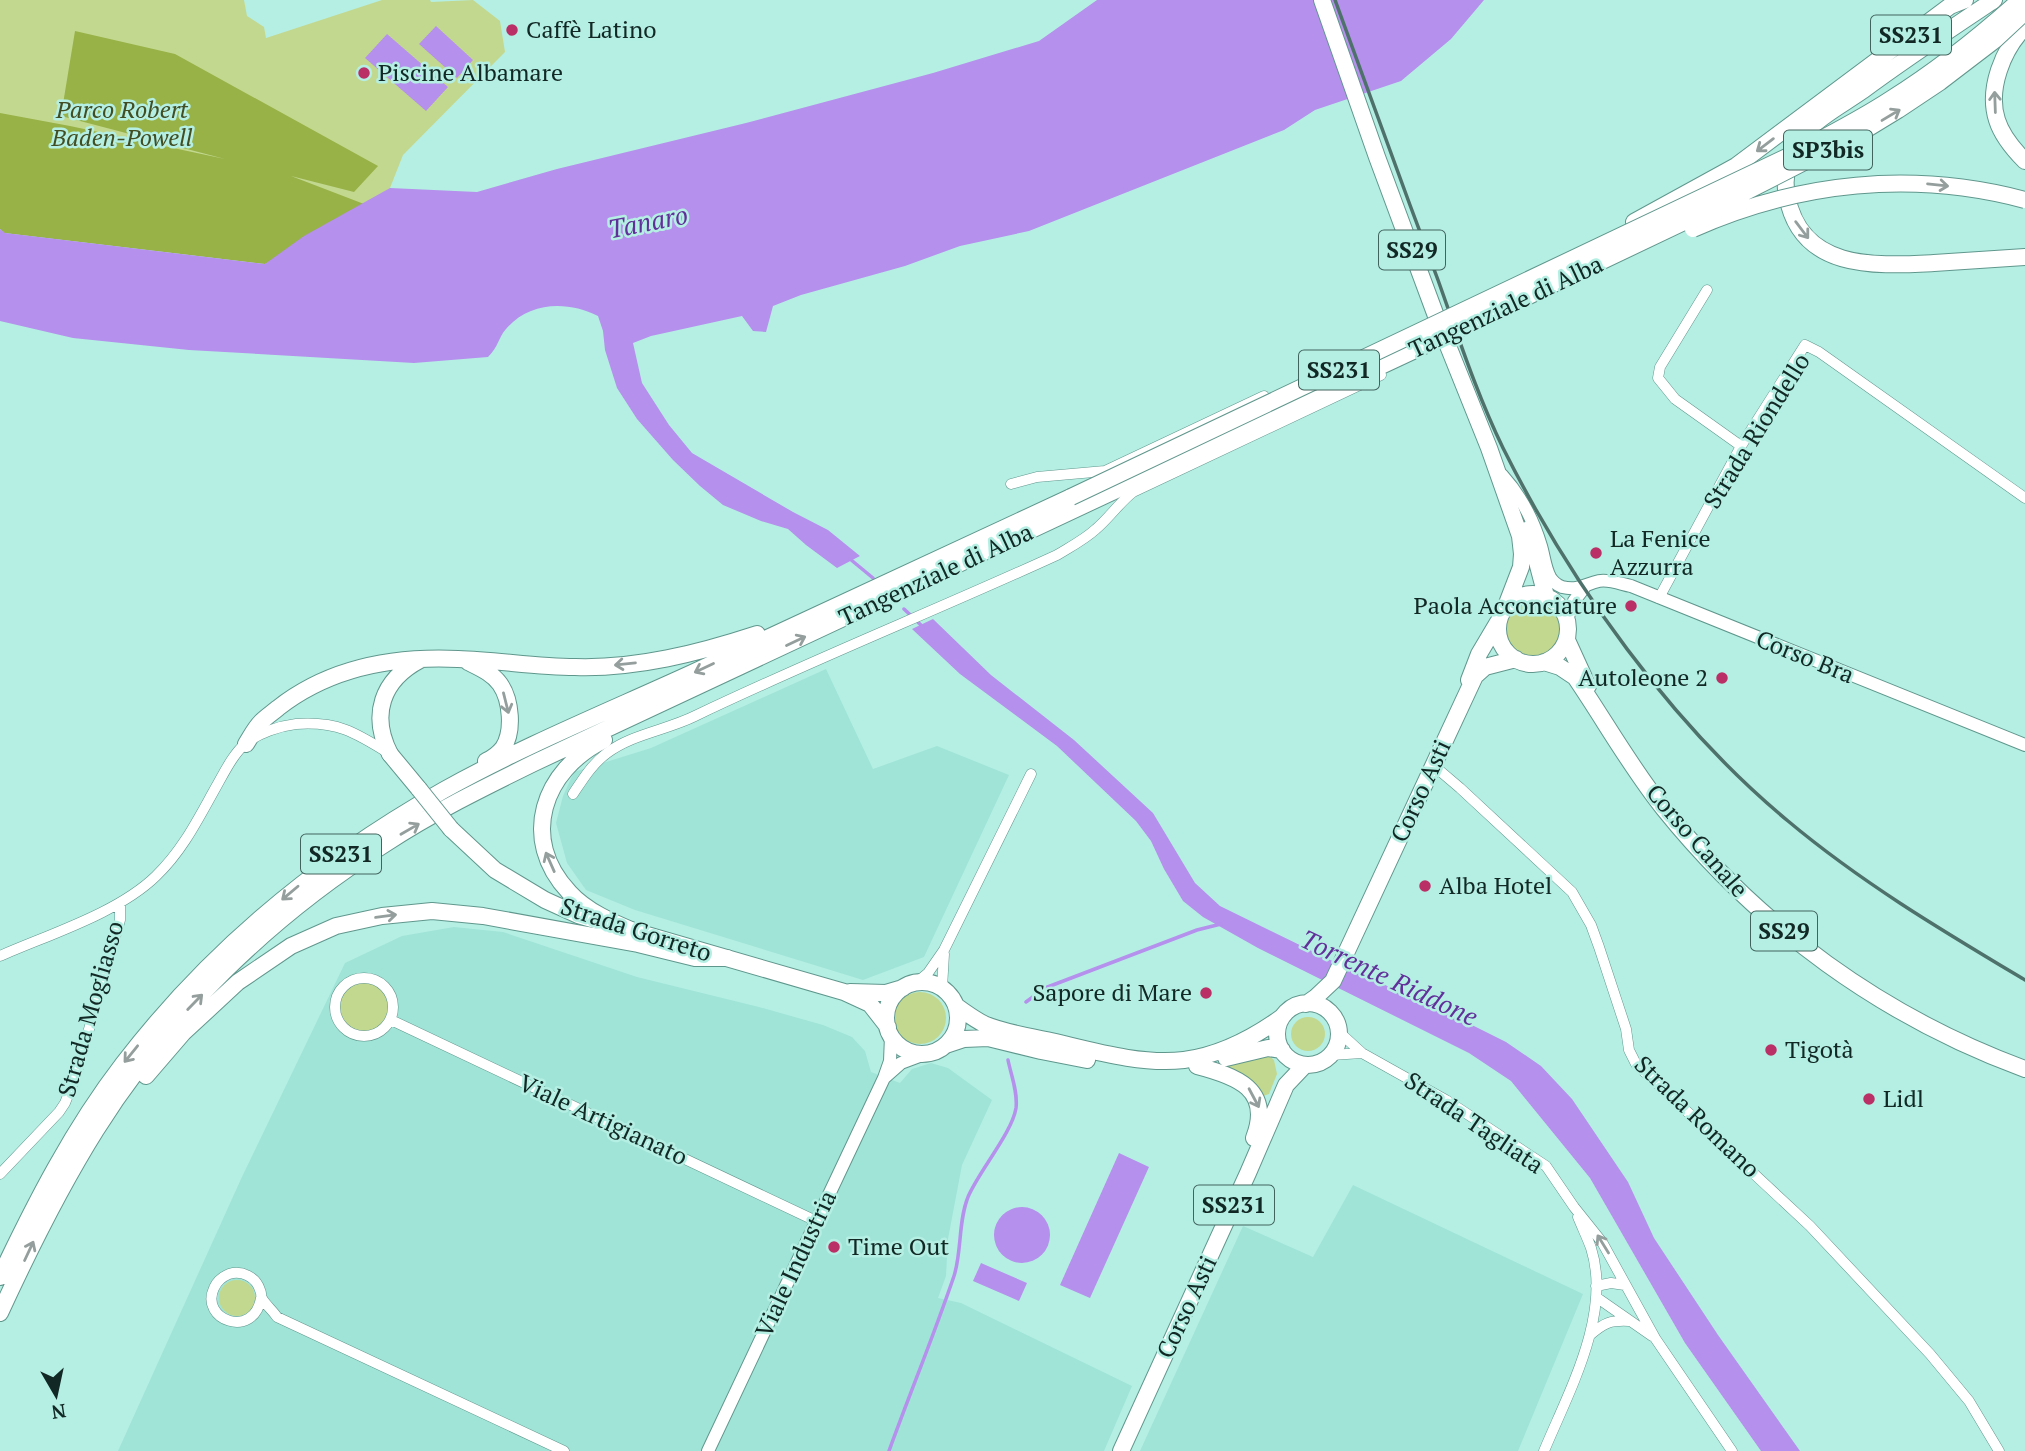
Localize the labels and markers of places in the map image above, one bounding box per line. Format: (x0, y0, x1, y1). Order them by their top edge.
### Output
place label: Caffè Latino (526, 13, 656, 45)
marker: Caffè Latino (504, 22, 520, 38)
place label: Piscine Albamare (378, 56, 563, 88)
marker: Piscine Albamare (356, 65, 372, 81)
place label: La Fenice Azzurra (1610, 522, 1711, 582)
marker: La Fenice Azzurra (1588, 545, 1604, 561)
place label: Paola Acconciature (1414, 589, 1617, 621)
marker: Paola Acconciature (1623, 598, 1639, 614)
place label: Autoleone 2 (1578, 661, 1708, 693)
marker: Autoleone 2 (1714, 670, 1730, 686)
place label: Alba Hotel (1439, 869, 1552, 901)
marker: Alba Hotel (1417, 878, 1433, 894)
place label: Sapore di Mare (1032, 976, 1192, 1008)
marker: Sapore di Mare (1198, 985, 1214, 1001)
place label: Tigotà (1785, 1033, 1854, 1065)
marker: Tigotà (1763, 1042, 1779, 1058)
place label: Lidl (1883, 1082, 1924, 1114)
marker: Lidl (1861, 1091, 1877, 1107)
place label: Time Out (848, 1230, 949, 1262)
marker: Time Out (826, 1239, 842, 1255)

